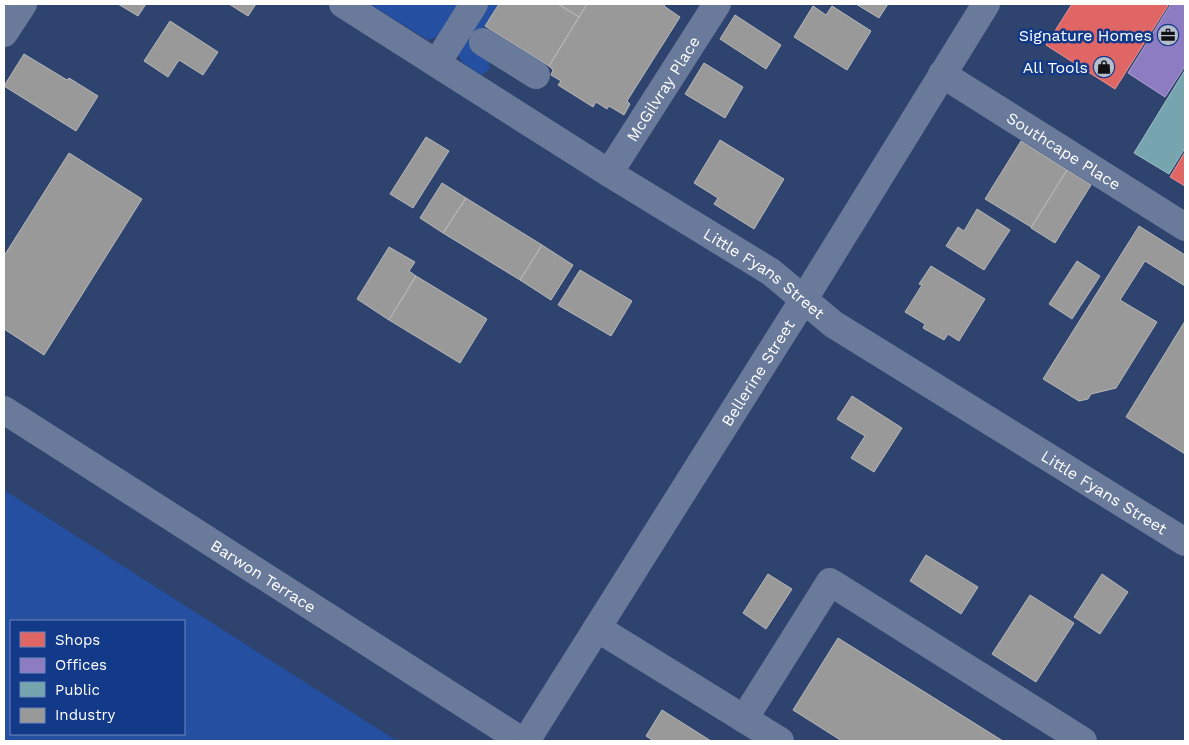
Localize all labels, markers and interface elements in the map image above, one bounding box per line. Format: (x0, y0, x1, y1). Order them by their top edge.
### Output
office icon: Signature Homes (1156, 23, 1180, 47)
place label: Signature Homes (1019, 26, 1152, 45)
street label: McGilvray Place (622, 32, 704, 145)
shop icon: All Tools (1092, 55, 1116, 79)
place label: All Tools (1023, 58, 1088, 77)
street label: Southcape Place (1003, 108, 1124, 194)
street label: Little Fyans Street (700, 224, 829, 323)
street label: Bellerine Street (717, 316, 798, 430)
street label: Little Fyans Street (1038, 446, 1171, 538)
street label: Barwon Terrace (207, 535, 320, 616)
legend (10, 620, 185, 735)
text: Shops (55, 631, 100, 649)
text: Offices (55, 656, 107, 674)
text: Public (55, 681, 100, 699)
text: Industry (55, 706, 116, 724)

